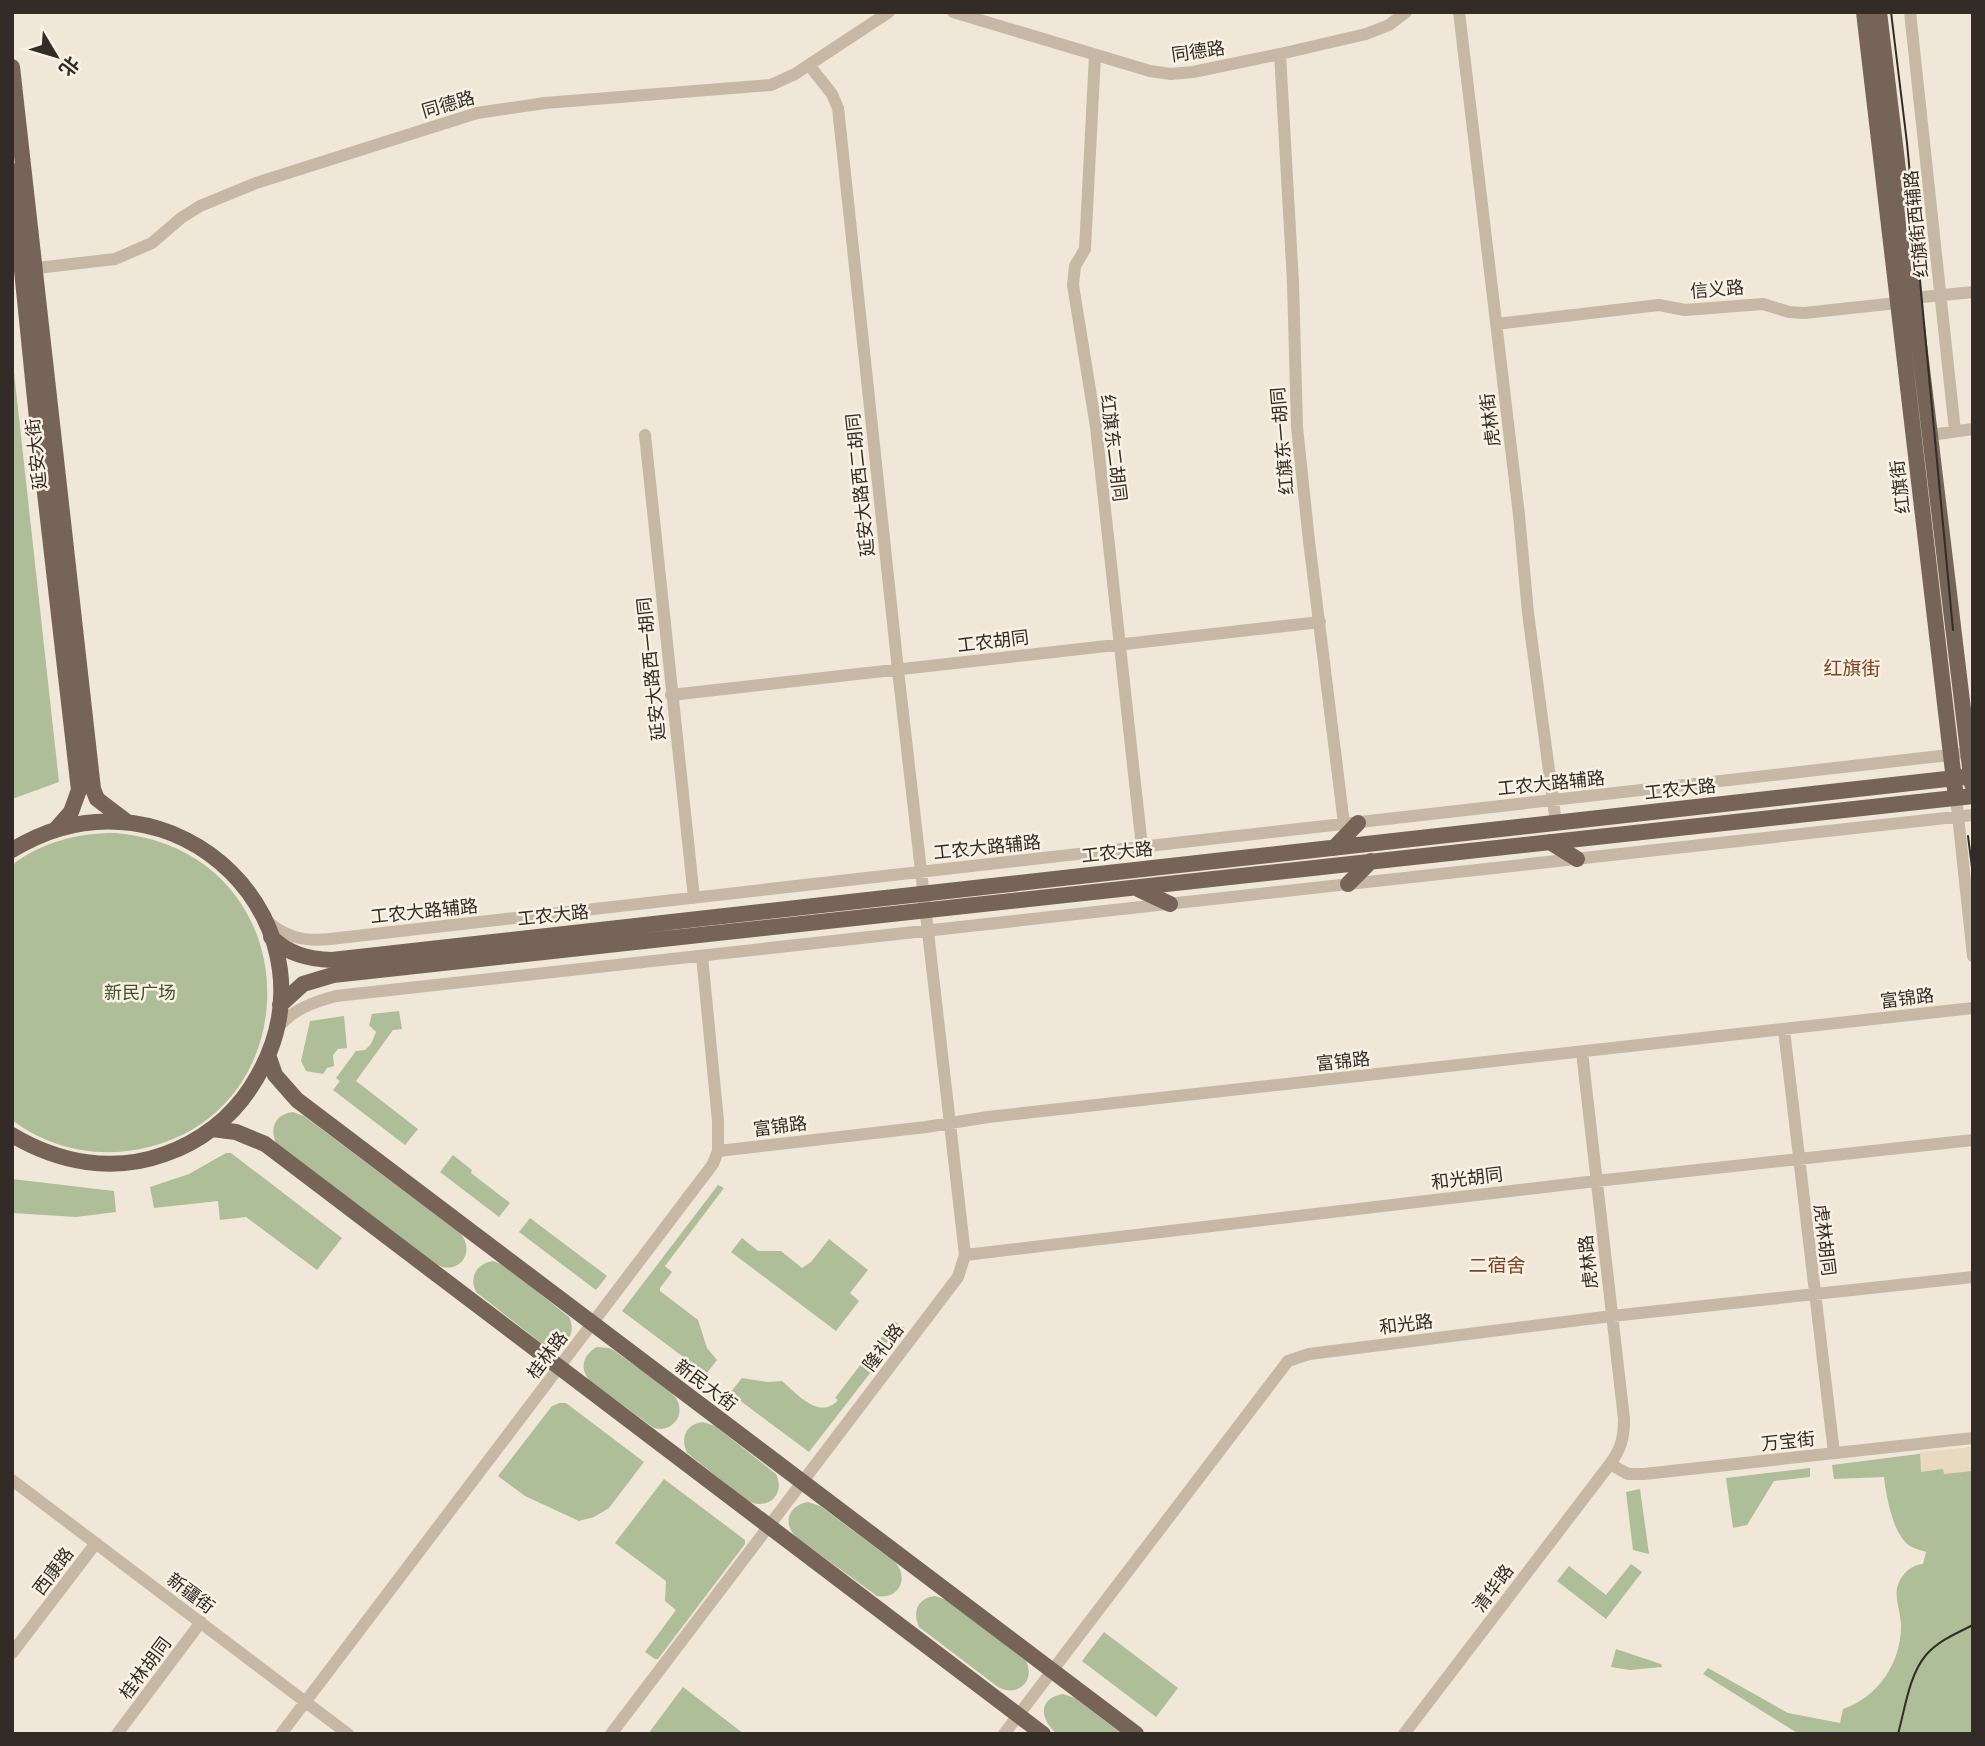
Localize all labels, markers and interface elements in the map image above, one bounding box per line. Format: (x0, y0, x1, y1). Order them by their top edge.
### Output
north arrow (21, 21, 91, 91)
street label: 同德路 (1169, 34, 1227, 68)
text: 北 (53, 50, 87, 83)
street label: 同德路 (418, 84, 478, 124)
street label: 红旗街西辅路 (1897, 169, 1935, 279)
street label: 信义路 (1689, 273, 1745, 305)
street label: 红旗东一胡同 (1264, 386, 1300, 496)
street label: 虎林街 (1473, 392, 1507, 448)
street label: 红旗东二胡同 (1094, 393, 1134, 503)
street label: 延安大路西二胡同 (839, 412, 881, 558)
street label: 延安大街 (19, 417, 53, 491)
street label: 红旗街 (1883, 459, 1917, 515)
street label: 延安大路西一胡同 (630, 596, 672, 742)
street label: 工农胡同 (956, 623, 1030, 659)
district label: 红旗街 (1823, 653, 1881, 682)
street label: 工农大路辅路 (1496, 764, 1606, 802)
street label: 工农大路 (1643, 772, 1717, 806)
street label: 工农大路辅路 (932, 828, 1042, 866)
street label: 工农大路 (1080, 835, 1154, 869)
street label: 工农大路辅路 (369, 892, 479, 930)
street label: 工农大路 (516, 898, 590, 932)
park label: 新民广场 (104, 979, 176, 1006)
street label: 富锦路 (1879, 981, 1935, 1015)
street label: 富锦路 (1315, 1045, 1371, 1077)
street label: 富锦路 (752, 1109, 808, 1143)
street label: 和光胡同 (1430, 1160, 1504, 1196)
street label: 虎林胡同 (1807, 1203, 1843, 1277)
street label: 虎林路 (1572, 1234, 1604, 1290)
district label: 二宿舍 (1468, 1250, 1526, 1279)
street label: 和光路 (1378, 1307, 1434, 1341)
street label: 隆礼路 (856, 1317, 910, 1377)
street label: 桂林路 (520, 1325, 574, 1385)
street label: 新民大街 (669, 1353, 743, 1417)
street label: 万宝街 (1760, 1425, 1816, 1457)
street label: 西康路 (26, 1541, 80, 1601)
street label: 清华路 (1466, 1558, 1520, 1618)
street label: 新疆街 (161, 1566, 221, 1620)
street label: 桂林胡同 (113, 1631, 177, 1705)

